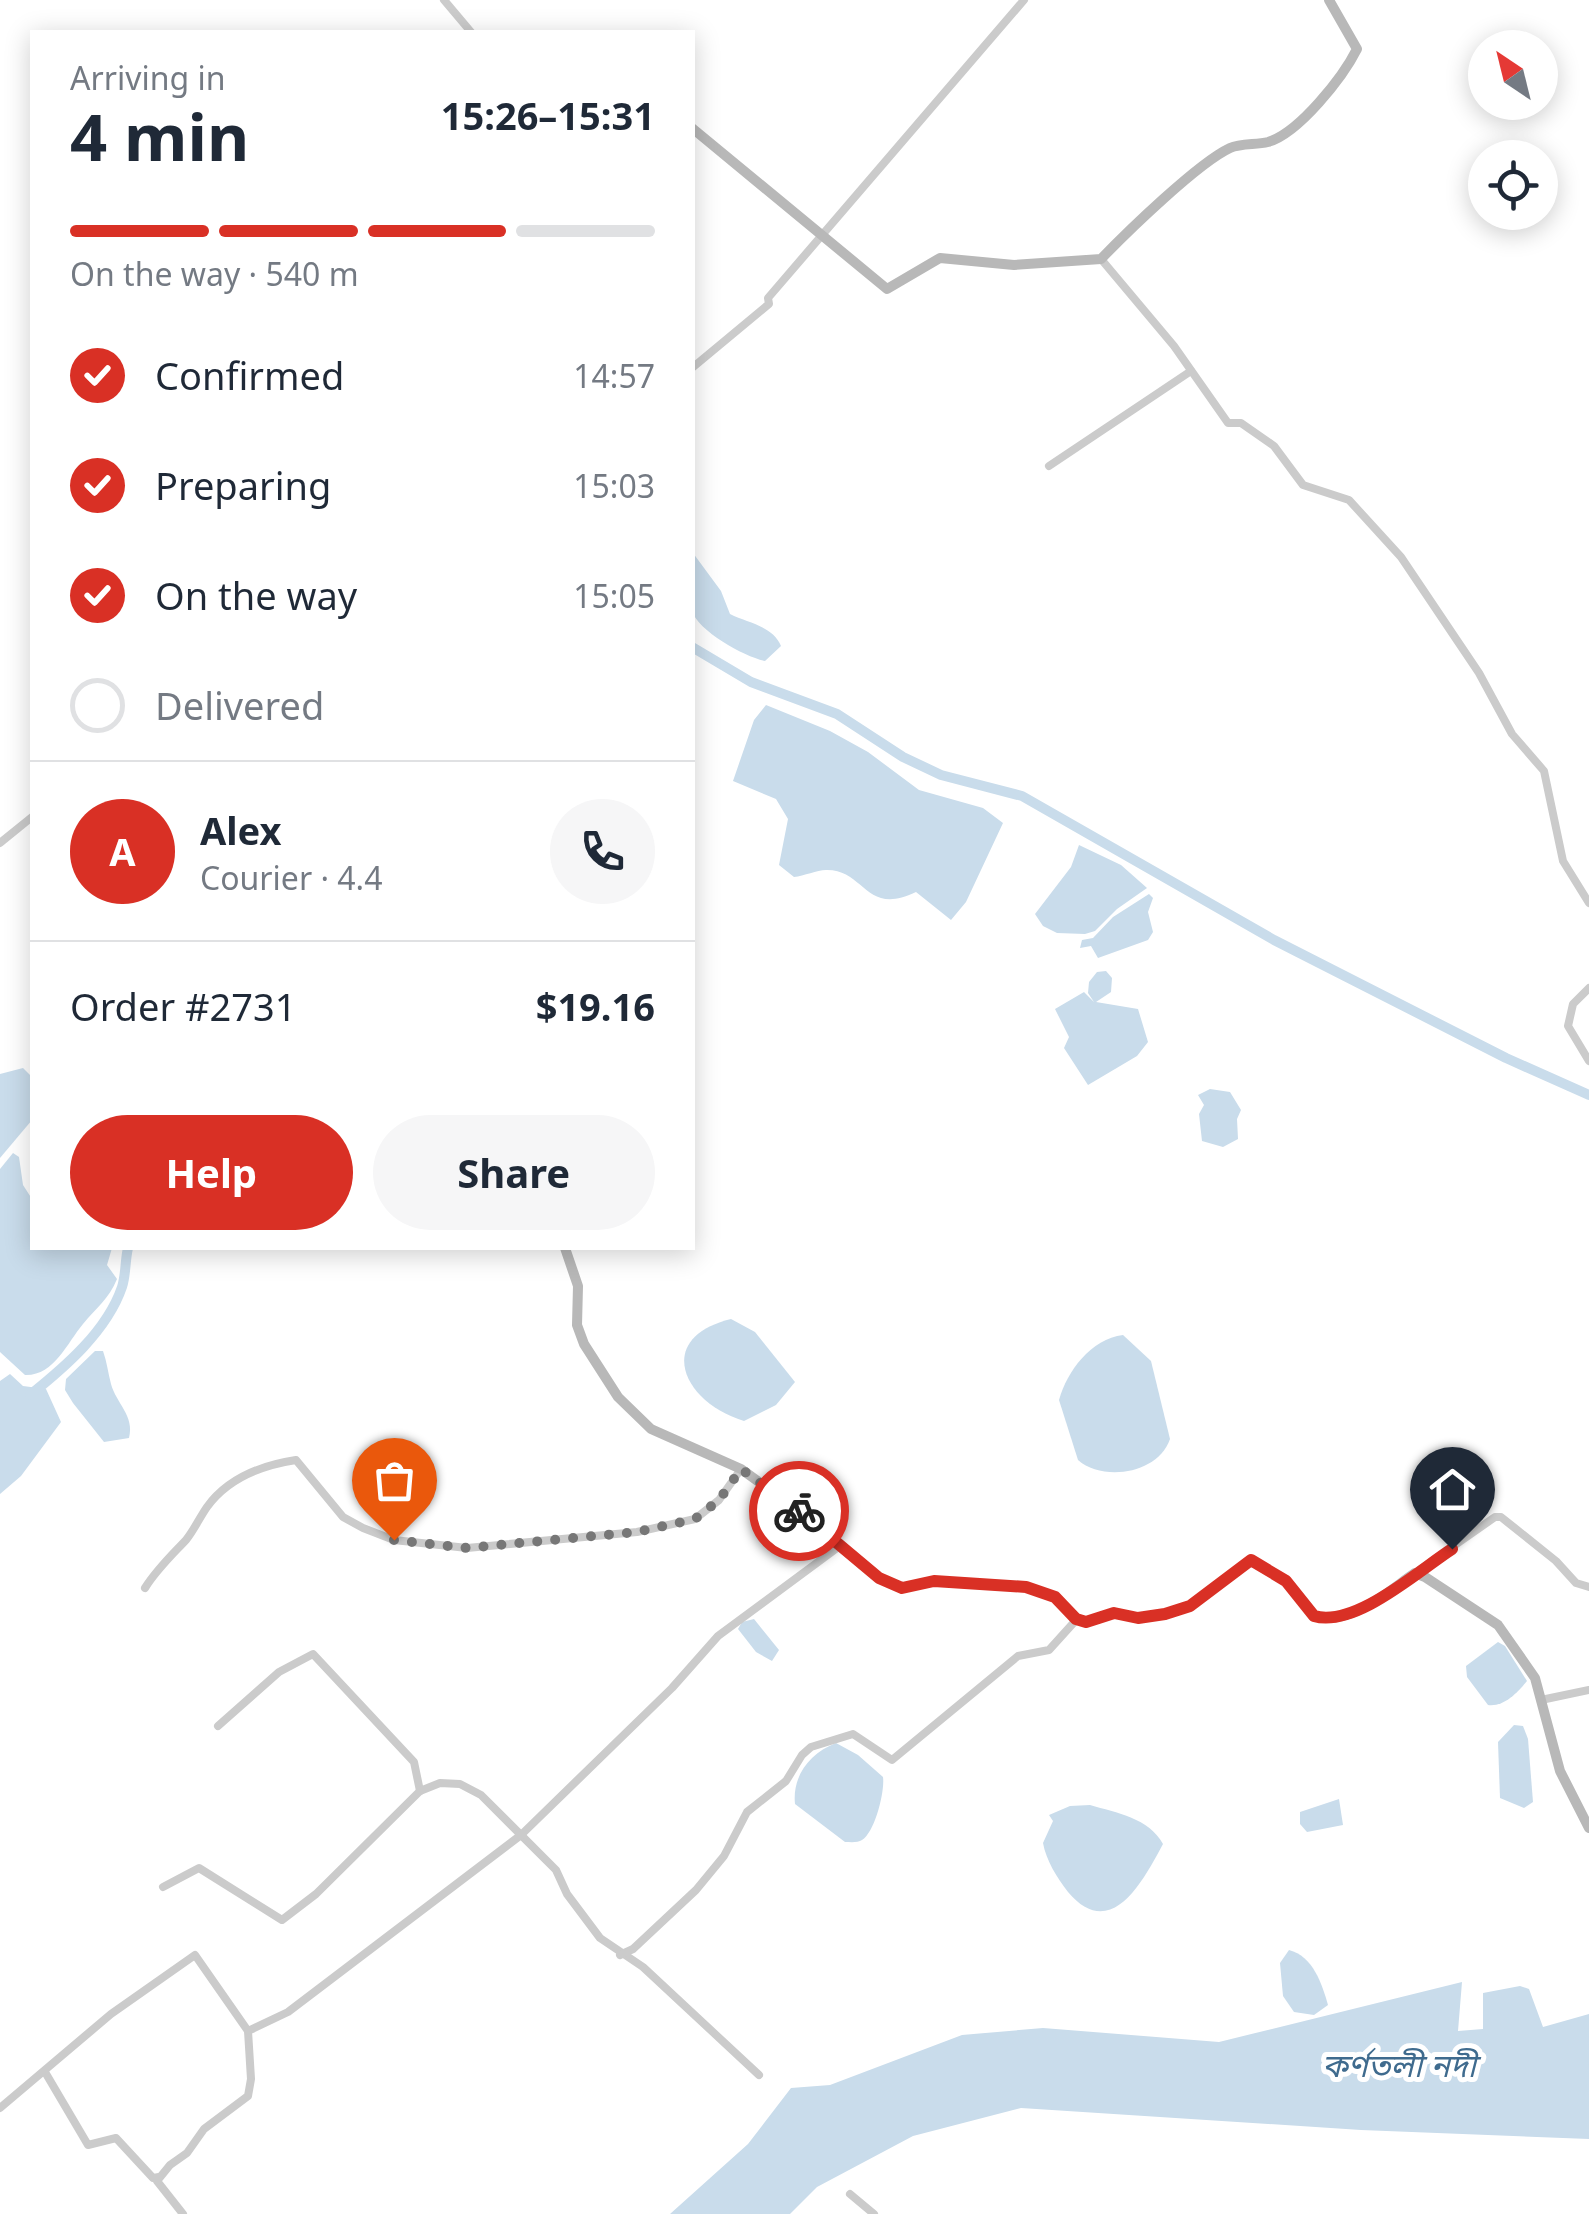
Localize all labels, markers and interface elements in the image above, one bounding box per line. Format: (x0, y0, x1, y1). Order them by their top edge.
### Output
north arrow (1468, 30, 1558, 120)
map controls (1468, 30, 1558, 230)
text: Arriving in (70, 56, 225, 99)
text: 15:26–15:31 (441, 89, 655, 141)
text: 4 min (70, 92, 249, 180)
button: locate (1468, 140, 1558, 230)
text: On the way · 540 m (70, 252, 359, 295)
icon: check (70, 348, 125, 403)
text: Confirmed (155, 349, 344, 401)
text: 14:57 (573, 354, 655, 397)
icon: check (70, 458, 125, 513)
text: Preparing (155, 459, 331, 511)
text: 15:03 (573, 464, 655, 507)
icon: check (70, 568, 125, 623)
text: On the way (155, 569, 357, 621)
text: 15:05 (573, 574, 655, 617)
text: Delivered (155, 679, 324, 731)
button: phone (550, 799, 655, 904)
text: Alex (200, 804, 282, 856)
text: A (109, 825, 136, 877)
text: Courier · 4.4 (200, 856, 383, 899)
text: Order #2731 (70, 980, 296, 1032)
text: $19.16 (536, 980, 655, 1032)
button: Help (70, 1115, 353, 1230)
button: Share (373, 1115, 655, 1230)
pin (352, 1438, 437, 1541)
pin (1410, 1447, 1495, 1550)
icon: bag (367, 1453, 422, 1508)
courier (749, 1461, 849, 1561)
icon: home (1425, 1462, 1480, 1517)
icon: bike (772, 1484, 827, 1539)
water label: কর্ণতলী নদী (1322, 2043, 1481, 2086)

